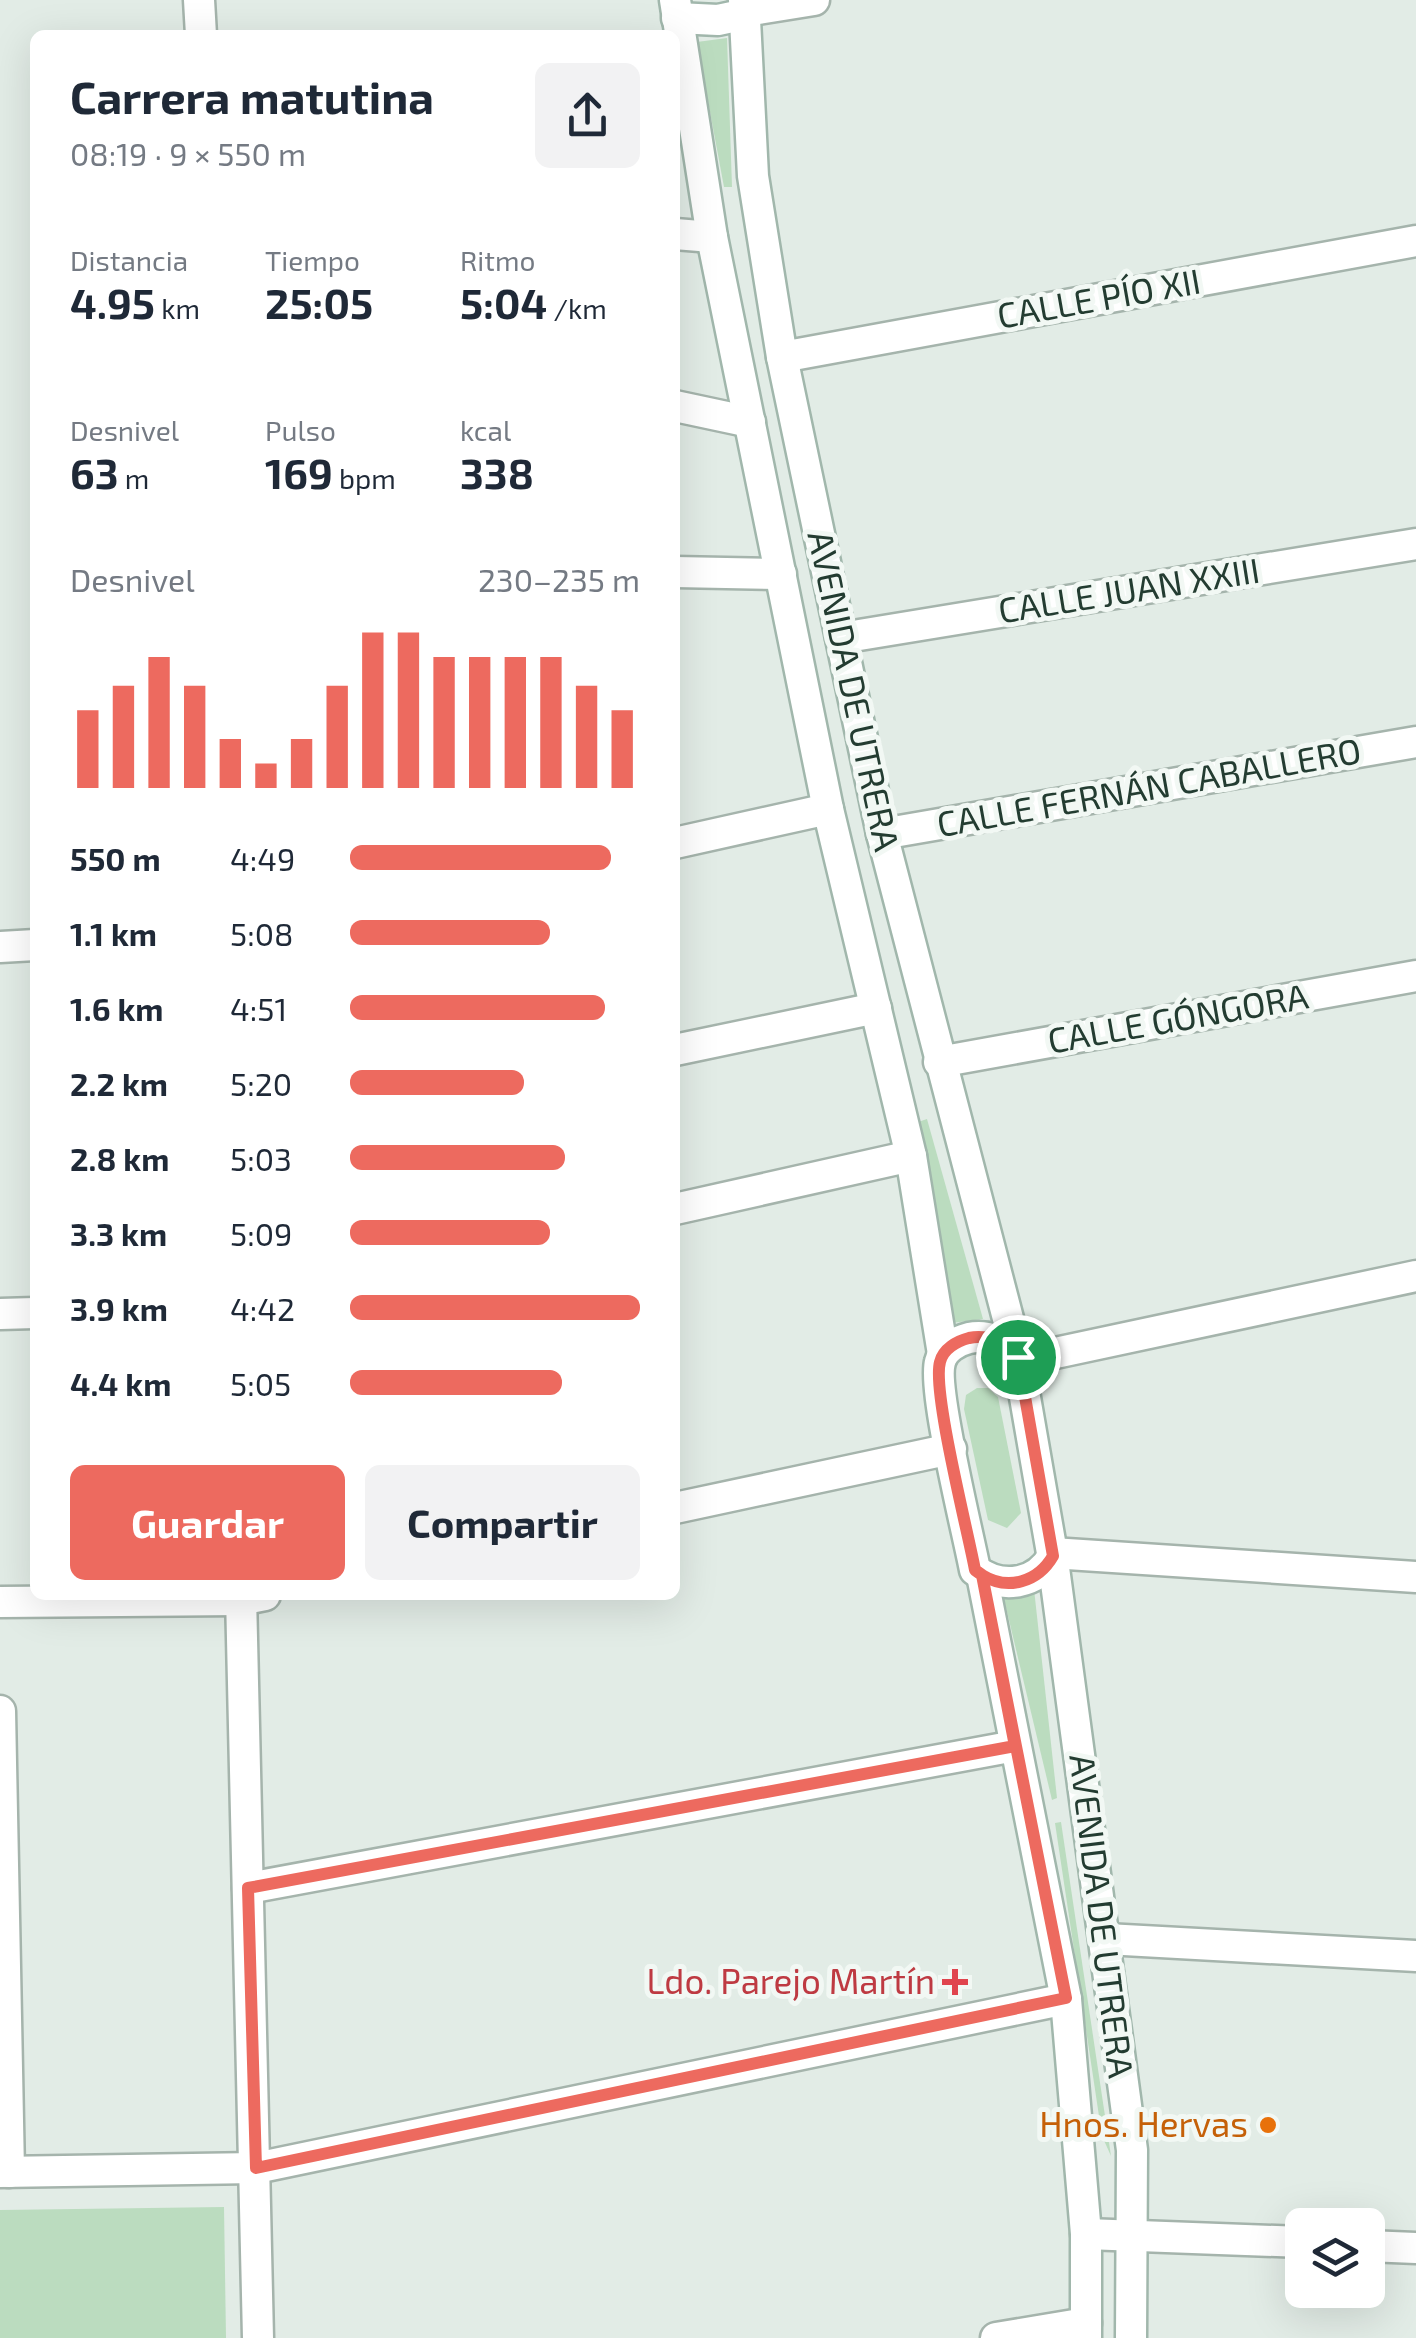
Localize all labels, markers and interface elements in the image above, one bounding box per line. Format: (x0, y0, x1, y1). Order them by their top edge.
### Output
button: share (535, 63, 640, 168)
text: Carrera matutina (70, 69, 434, 123)
text: 08:19 · 9 × 550 m (70, 134, 306, 172)
text: Distancia (70, 243, 188, 277)
text: Tiempo (265, 243, 360, 277)
text: Ritmo (460, 243, 535, 277)
street label: CALLE PÍO XII (994, 258, 1204, 336)
text: 4.95 (70, 277, 155, 327)
text: 25:05 (265, 277, 373, 327)
text: 5:04 (460, 277, 547, 327)
text: km (155, 291, 200, 325)
text: /km (547, 291, 607, 325)
text: Desnivel (70, 413, 179, 447)
text: Pulso (265, 413, 336, 447)
text: kcal (460, 413, 511, 447)
text: 63 (70, 447, 119, 497)
text: 169 (265, 447, 333, 497)
text: 338 (460, 447, 534, 497)
text: m (119, 461, 149, 495)
text: bpm (333, 461, 396, 495)
street label: AVENIDA DE UTRERA (801, 527, 909, 855)
street label: CALLE JUAN XXIII (995, 548, 1262, 630)
text: Desnivel (70, 560, 195, 598)
text: 230–235 m (478, 560, 640, 598)
street label: CALLE FERNÁN CABALLERO (933, 728, 1364, 844)
text: 550 m (70, 839, 161, 877)
text: 4:49 (230, 839, 295, 877)
text: 1.1 km (70, 914, 157, 952)
text: 5:08 (230, 914, 293, 952)
street label: CALLE GÓNGORA (1044, 973, 1311, 1061)
text: 1.6 km (70, 989, 164, 1027)
text: 4:51 (230, 989, 287, 1027)
text: 2.2 km (70, 1064, 168, 1102)
text: 5:20 (230, 1064, 292, 1102)
text: 2.8 km (70, 1139, 169, 1177)
text: 5:03 (230, 1139, 292, 1177)
text: 3.3 km (70, 1214, 167, 1252)
text: 5:09 (230, 1214, 292, 1252)
text: 3.9 km (70, 1289, 168, 1327)
text: 4:42 (230, 1289, 295, 1327)
pin (976, 1315, 1061, 1400)
icon: arrive (991, 1330, 1046, 1385)
text: 4.4 km (70, 1364, 171, 1402)
text: 5:05 (230, 1364, 291, 1402)
button: Guardar (70, 1465, 345, 1580)
button: Compartir (365, 1465, 640, 1580)
street label: AVENIDA DE UTRERA (1062, 1751, 1144, 2080)
place label: Ldo. Parejo Martín (646, 1959, 935, 2001)
marker: Ldo. Parejo Martín (944, 1971, 966, 1993)
place label: Hnos. Hervas (1039, 2102, 1248, 2144)
marker: Hnos. Hervas (1257, 2114, 1279, 2136)
map controls (1285, 2208, 1385, 2308)
button: layers (1285, 2208, 1385, 2308)

